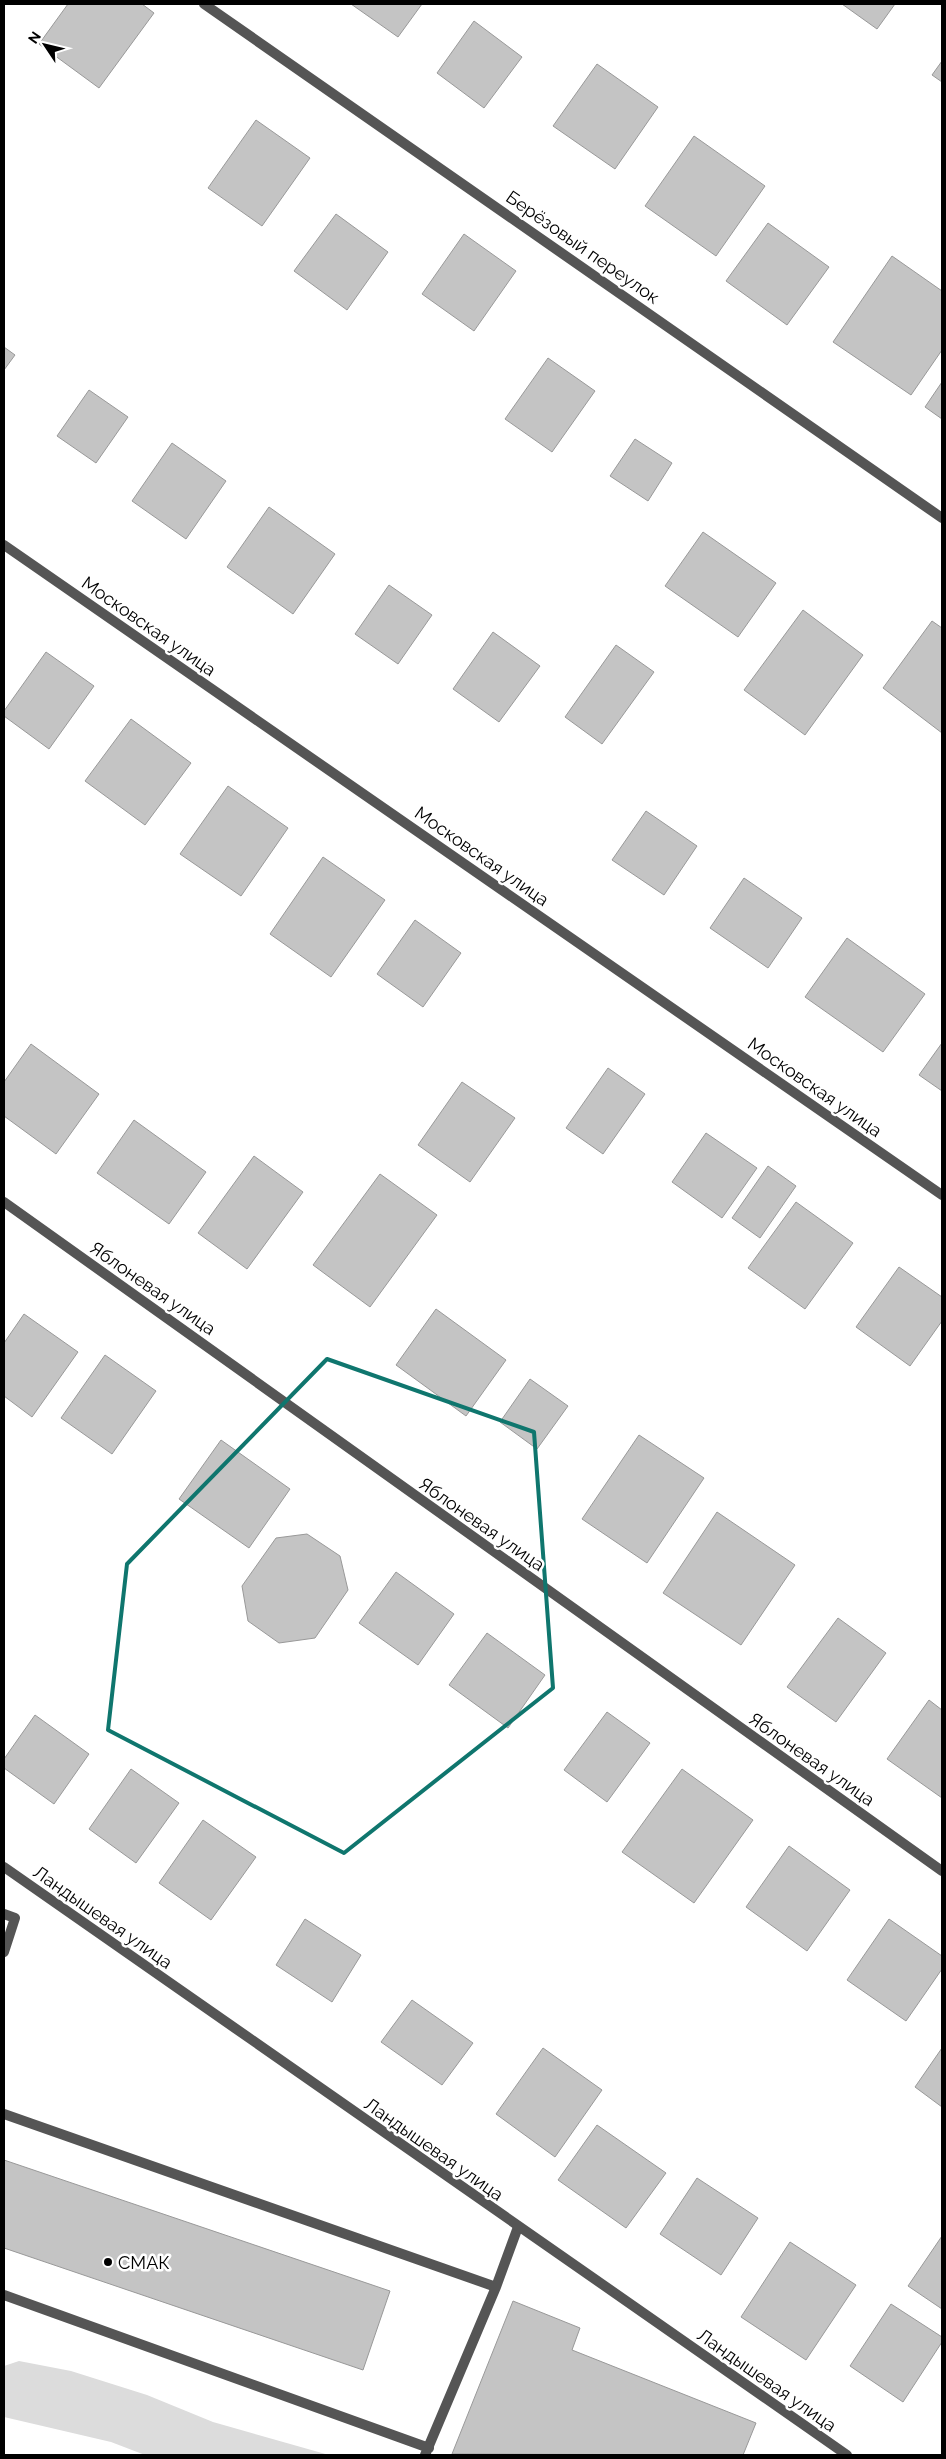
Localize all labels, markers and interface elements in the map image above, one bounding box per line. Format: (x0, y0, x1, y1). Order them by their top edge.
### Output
north arrow (20, 20, 70, 70)
text: N (25, 29, 44, 47)
street label: Берёзовый переулок (502, 186, 664, 308)
street label: Московская улица (78, 572, 220, 680)
street label: Московская улица (411, 802, 553, 910)
street label: Московская улица (744, 1033, 886, 1141)
street label: Яблоневая улица (86, 1237, 220, 1339)
street label: Яблоневая улица (415, 1473, 549, 1575)
street label: Яблоневая улица (745, 1708, 879, 1810)
street label: Ландышевая улица (29, 1861, 177, 1973)
street label: Ландышевая улица (360, 2093, 508, 2205)
place label: СМАК (118, 2252, 170, 2273)
marker: СМАК (102, 2256, 114, 2268)
street label: Ландышевая улица (693, 2324, 841, 2436)

